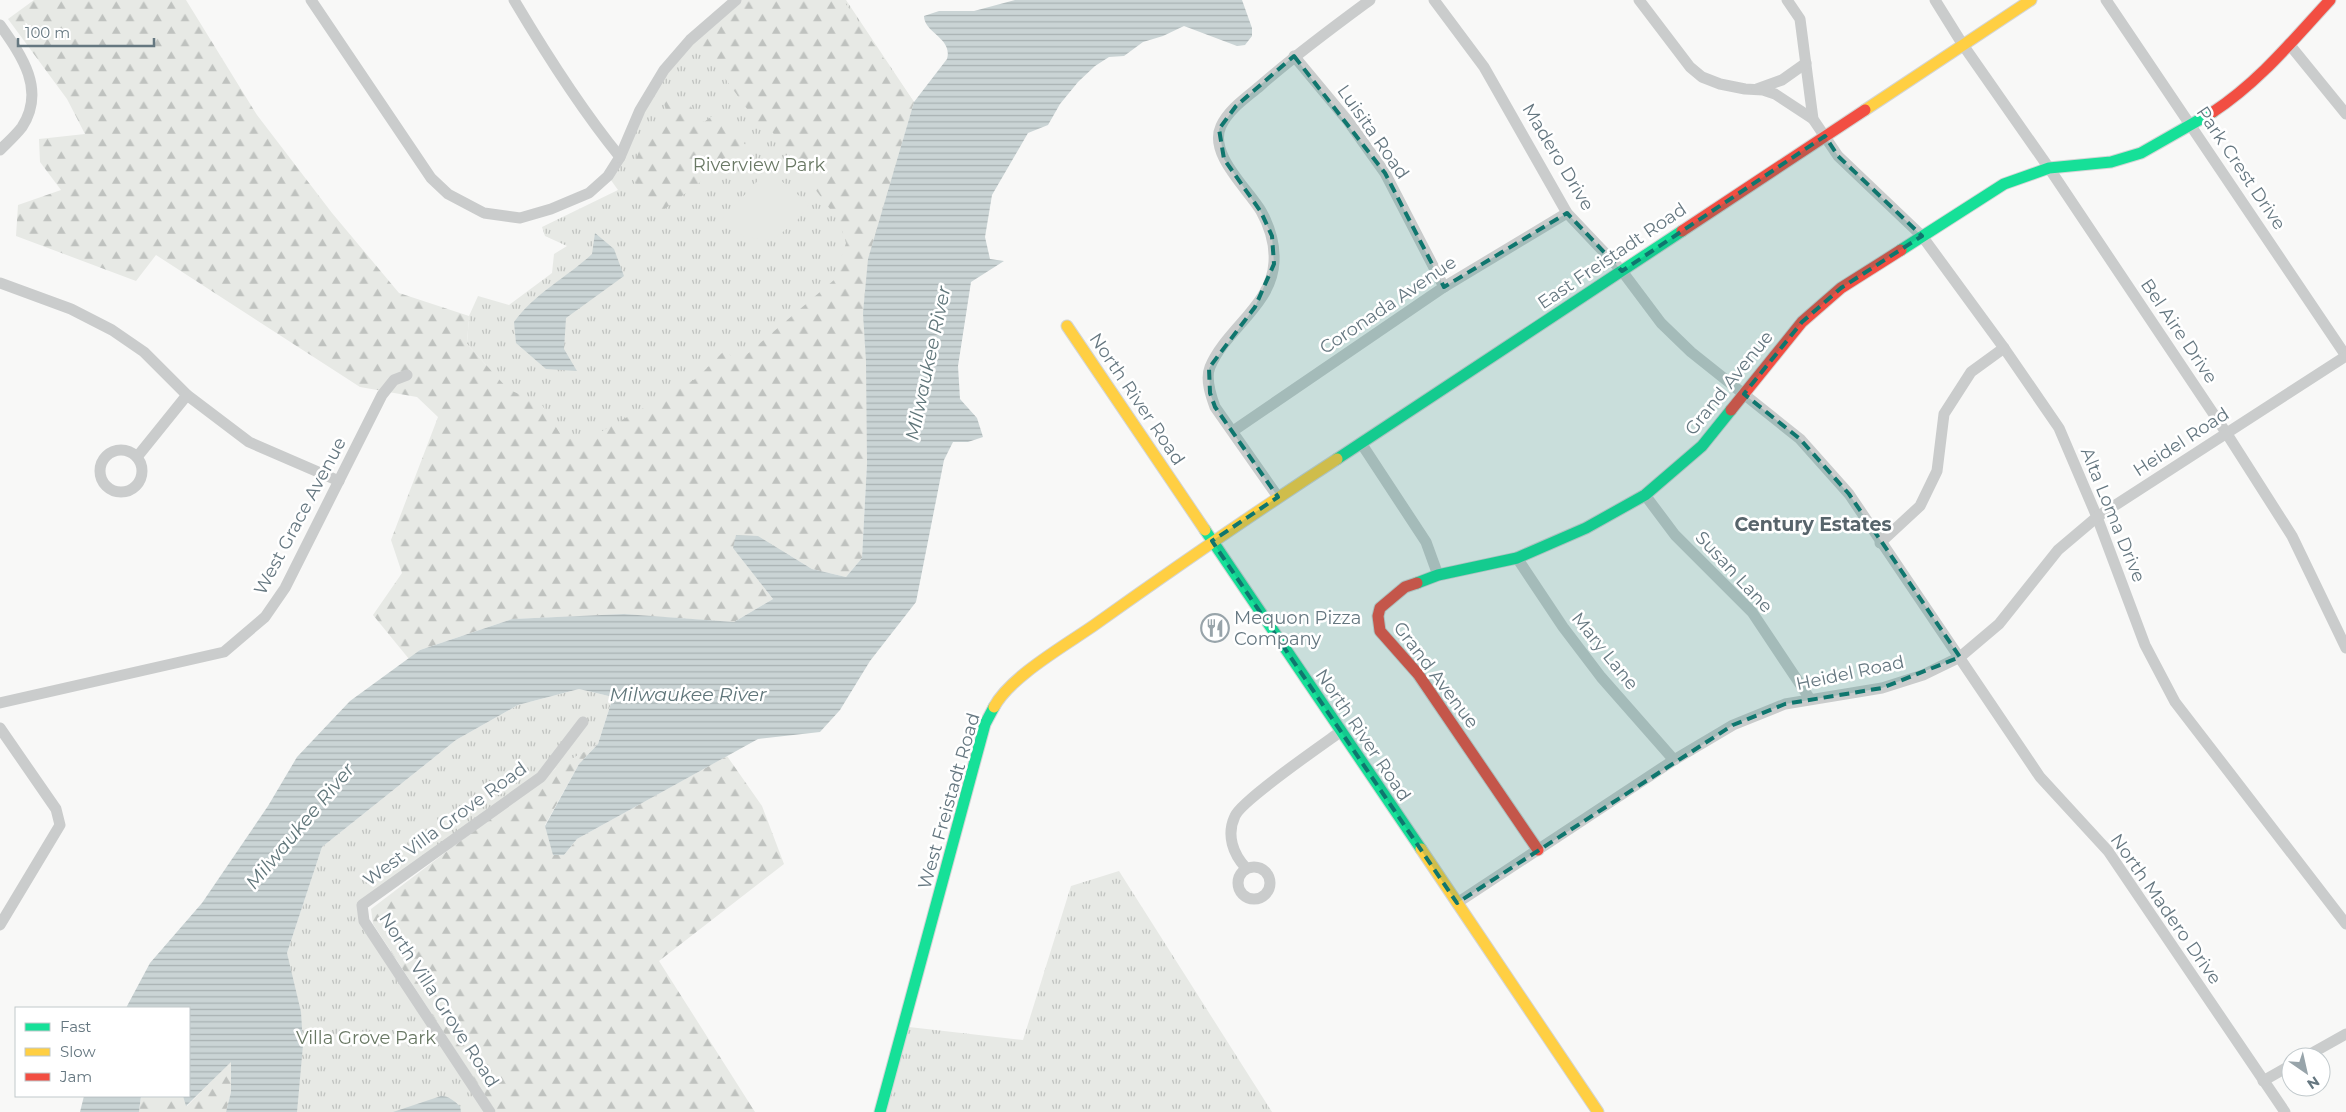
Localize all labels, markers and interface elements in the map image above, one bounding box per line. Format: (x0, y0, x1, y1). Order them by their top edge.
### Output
scale bar (18, 15, 154, 47)
text: 100 m (25, 23, 70, 42)
street label: Luisita Road (1332, 81, 1414, 183)
street label: Madero Drive (1517, 99, 1599, 215)
street label: Park Crest Drive (2192, 102, 2291, 234)
park label: Riverview Park (693, 154, 826, 176)
street label: East Freistadt Road (1533, 198, 1691, 314)
street label: Coronada Avenue (1315, 251, 1461, 359)
street label: Bel Aire Drive (2136, 274, 2222, 388)
water label: Milwaukee River (900, 283, 956, 442)
street label: Grand Avenue (1680, 326, 1778, 440)
street label: North River Road (1085, 329, 1189, 469)
street label: Heidel Road (2129, 403, 2233, 481)
street label: West Grace Avenue (249, 433, 351, 599)
street label: Alta Loma Drive (2076, 444, 2150, 586)
district label: Century Estates (1734, 513, 1892, 536)
street label: Susan Lane (1691, 527, 1777, 618)
place label: Mequon Pizza Company (1234, 607, 1361, 650)
street label: Mary Lane (1567, 608, 1643, 694)
restaurant icon: Mequon Pizza Company (1200, 613, 1230, 643)
street label: Grand Avenue (1389, 617, 1483, 733)
street label: Heidel Road (1794, 651, 1906, 695)
street label: North River Road (1311, 665, 1415, 805)
water label: Milwaukee River (609, 683, 767, 706)
street label: West Freistadt Road (913, 710, 985, 892)
street label: West Villa Grove Road (359, 757, 531, 891)
water label: Milwaukee River (241, 758, 360, 894)
street label: North Madero Drive (2106, 830, 2226, 989)
street label: North Villa Grove Road (374, 909, 504, 1091)
legend (15, 1007, 190, 1097)
text: Fast (60, 1017, 91, 1036)
park label: Villa Grove Park (296, 1027, 436, 1049)
text: Slow (60, 1042, 96, 1061)
north arrow (2281, 1047, 2331, 1097)
text: Jam (59, 1067, 92, 1086)
text: N (2304, 1072, 2323, 1093)

